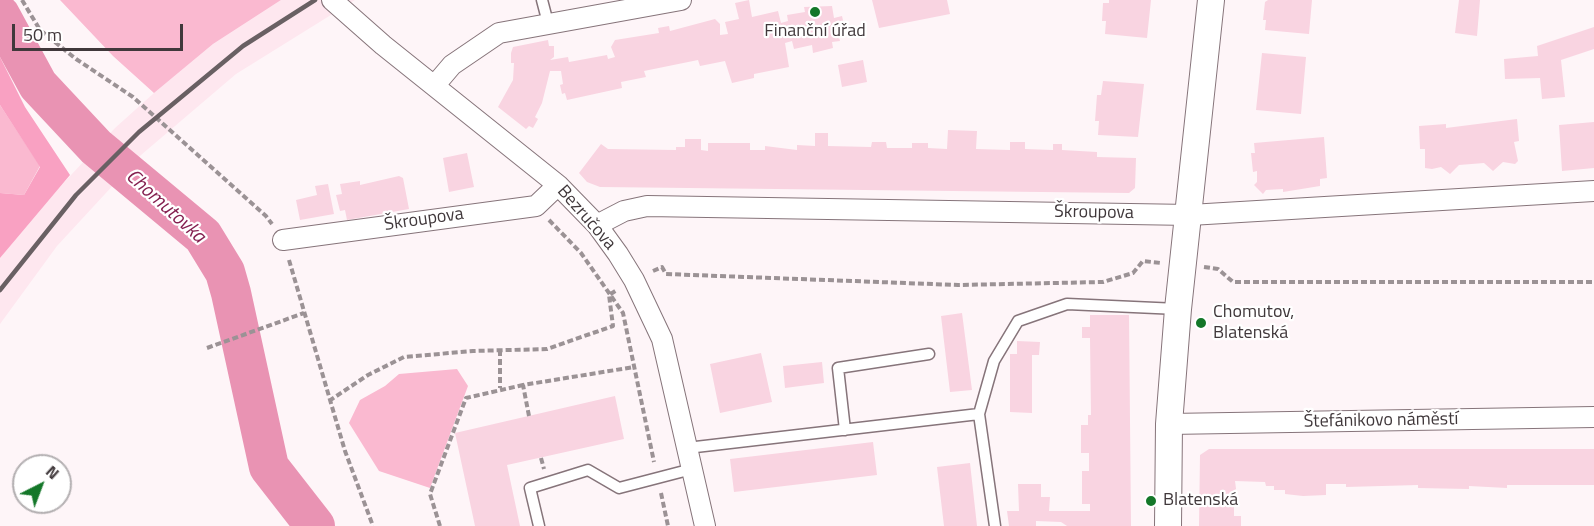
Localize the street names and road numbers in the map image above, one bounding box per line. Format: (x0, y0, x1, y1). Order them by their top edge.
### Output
street label: Bezručova (552, 181, 620, 255)
street label: Škroupova (1054, 202, 1134, 224)
street label: Škroupova (383, 204, 465, 236)
street label: Štefánikovo náměstí (1303, 409, 1459, 433)

